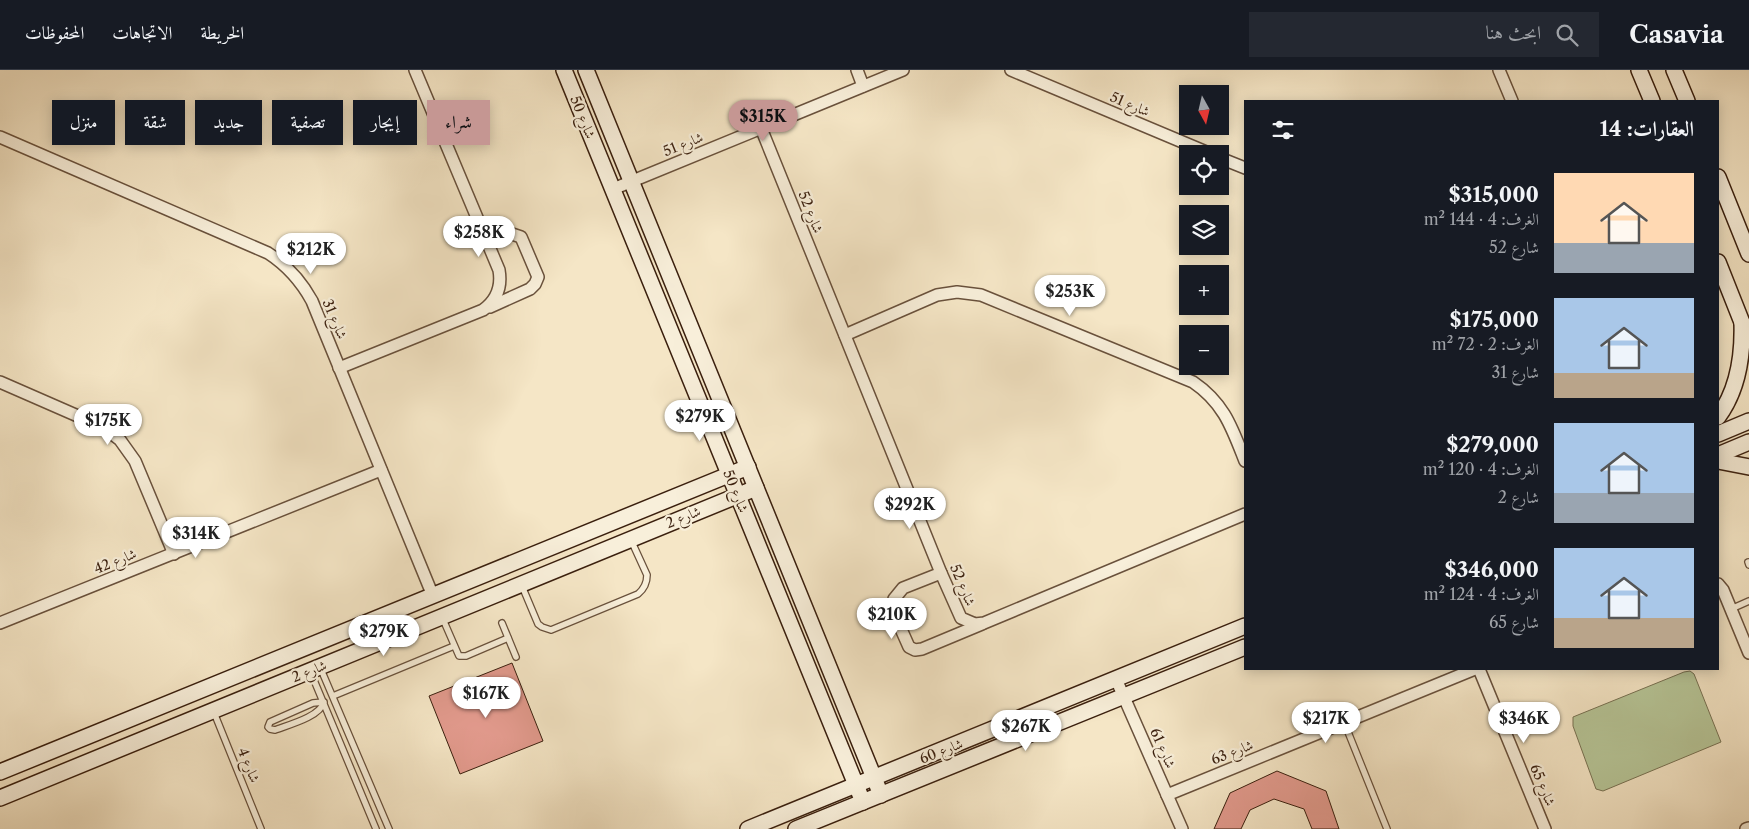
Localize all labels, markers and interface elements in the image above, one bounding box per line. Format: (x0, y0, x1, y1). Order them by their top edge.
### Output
search box (1249, 12, 1599, 57)
text: Casavia (1629, 20, 1724, 49)
text: ابحث هنا (1485, 21, 1541, 44)
icon: search (1553, 21, 1581, 49)
text: المحفوظات (25, 22, 84, 44)
text: الاتجاهات (112, 22, 172, 44)
text: الخريطة (200, 22, 244, 44)
north arrow (1179, 85, 1229, 135)
map controls (1179, 85, 1229, 375)
street label: شارع 51 (1106, 88, 1153, 123)
street label: شارع 50 (564, 93, 600, 142)
chip: منزل (52, 100, 115, 145)
chip: شقة (125, 100, 185, 145)
chip: جديد (195, 100, 262, 145)
chip: تصفية (272, 100, 343, 145)
chip: إيجار (353, 100, 417, 145)
chip: شراء (427, 100, 490, 145)
pin: $315K (728, 100, 798, 142)
text: $315K (740, 106, 786, 126)
icon: filters (1269, 116, 1297, 144)
text: العقارات: 14 (1600, 116, 1694, 141)
street label: شارع 51 (660, 128, 707, 163)
button: locate (1179, 145, 1229, 195)
text: $315,000 (1449, 182, 1539, 207)
street label: شارع 52 (792, 188, 828, 237)
icon: home (1594, 193, 1654, 253)
button: layers (1179, 205, 1229, 255)
text: الغرف: 4 · 144 m² (1424, 209, 1539, 229)
pin: $258K (444, 216, 514, 258)
text: $258K (454, 222, 504, 242)
pin: $212K (276, 232, 346, 275)
text: شارع 52 (1489, 237, 1539, 257)
text: $212K (287, 239, 335, 259)
button: + (1179, 265, 1229, 315)
pin: $253K (1035, 274, 1105, 317)
text: $253K (1045, 281, 1095, 301)
street label: شارع 31 (316, 296, 351, 343)
text: $175,000 (1450, 307, 1539, 332)
icon: home (1594, 318, 1654, 378)
button: − (1179, 325, 1229, 375)
text: الغرف: 2 · 72 m² (1432, 334, 1539, 354)
text: شارع 31 (1491, 362, 1539, 382)
pin: $279K (665, 400, 735, 442)
pin: $175K (73, 404, 143, 446)
text: $279K (675, 406, 725, 426)
text: $175K (85, 410, 131, 430)
text: $279,000 (1447, 432, 1539, 457)
icon: home (1594, 443, 1654, 503)
text: الغرف: 4 · 120 m² (1423, 459, 1539, 479)
street label: شارع 50 (717, 467, 753, 516)
text: شارع 2 (1498, 487, 1539, 507)
pin: $292K (875, 488, 945, 530)
text: $292K (885, 494, 935, 514)
street label: شارع 2 (663, 502, 704, 535)
pin: $314K (161, 516, 231, 559)
text: $314K (172, 523, 220, 543)
street label: شارع 42 (91, 544, 140, 580)
text: $346,000 (1445, 557, 1539, 582)
street label: شارع 52 (943, 561, 980, 610)
icon: home (1594, 568, 1654, 628)
text: الغرف: 4 · 124 m² (1424, 584, 1539, 604)
pin: $210K (857, 598, 927, 640)
text: $210K (868, 604, 916, 624)
text: شارع 65 (1489, 612, 1539, 632)
pin: $279K (349, 614, 419, 657)
text: $279K (359, 621, 409, 641)
street label: شارع 2 (289, 656, 330, 689)
pin: $167K (451, 676, 521, 719)
text: $167K (463, 683, 509, 703)
pin: $217K (1291, 702, 1361, 744)
pin: $346K (1489, 702, 1559, 744)
text: $217K (1303, 708, 1349, 728)
text: $346K (1499, 708, 1549, 728)
pin: $267K (991, 710, 1061, 752)
text: $267K (1002, 716, 1050, 736)
street label: شارع 61 (1143, 725, 1180, 772)
street label: شارع 60 (917, 734, 966, 771)
street label: شارع 63 (1208, 735, 1257, 771)
street label: شارع 4 (231, 745, 264, 786)
street label: شارع 65 (1523, 761, 1560, 810)

